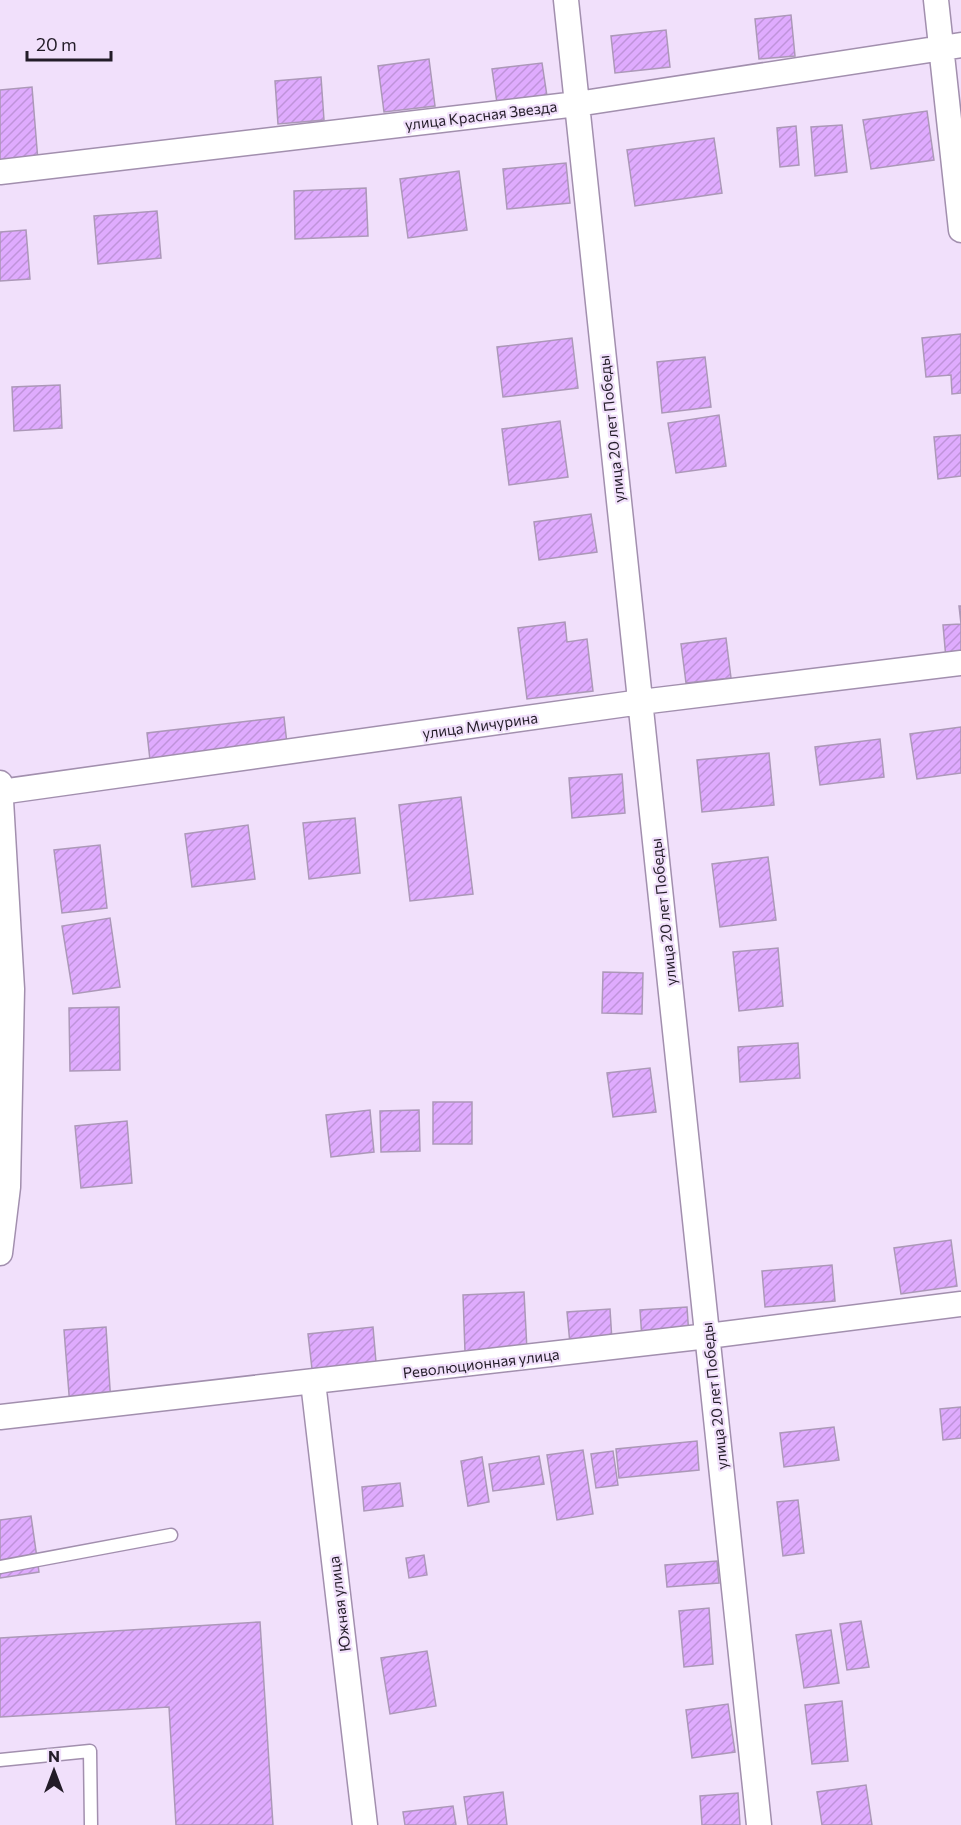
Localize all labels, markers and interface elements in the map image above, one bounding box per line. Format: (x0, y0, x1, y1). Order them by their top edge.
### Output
scale bar (27, 24, 111, 62)
text: 20 m (36, 33, 77, 55)
street label: улица Красная Звезда (404, 97, 558, 133)
street label: улица 20 лет Победы (594, 354, 628, 504)
street label: улица Мичурина (421, 708, 539, 742)
street label: улица 20 лет Победы (646, 837, 680, 987)
street label: улица 20 лет Победы (697, 1321, 731, 1471)
street label: Революционная улица (402, 1344, 560, 1382)
street label: Южная улица (324, 1555, 354, 1653)
north arrow (24, 1741, 84, 1801)
text: N (48, 1746, 60, 1765)

